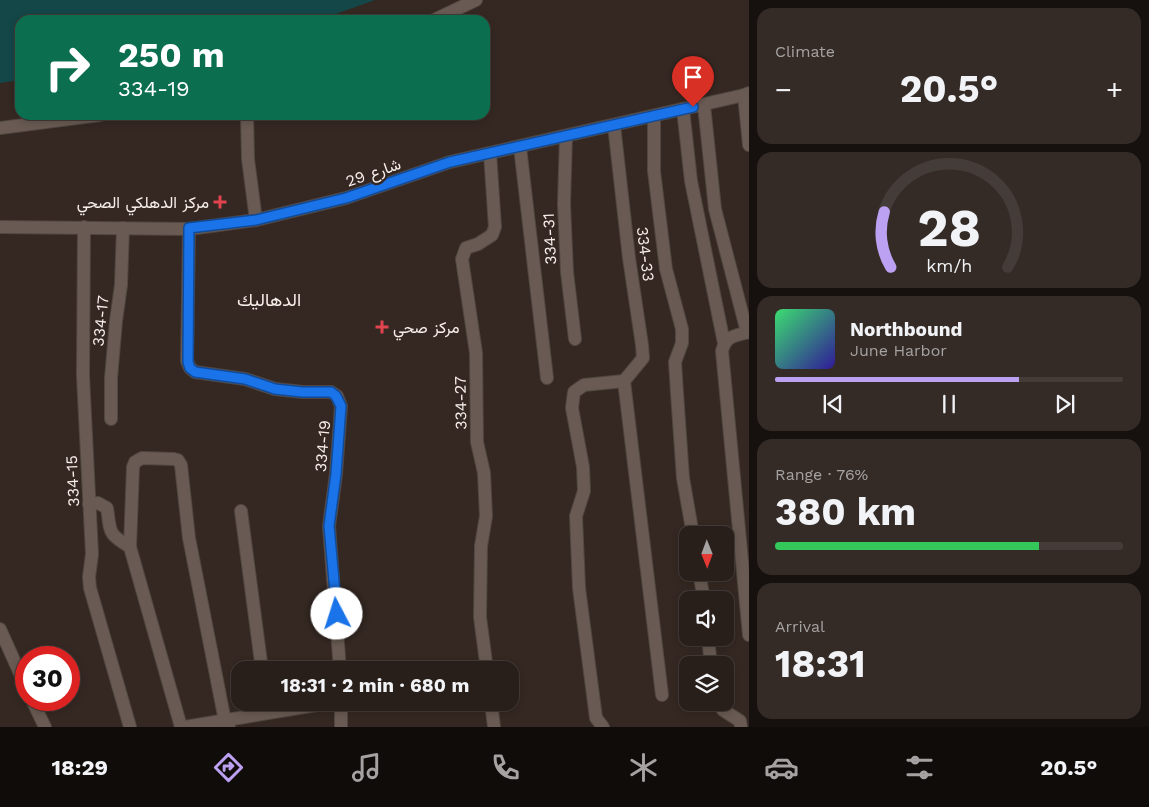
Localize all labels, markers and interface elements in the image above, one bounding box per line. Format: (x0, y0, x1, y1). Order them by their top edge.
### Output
text: 250 m (118, 34, 225, 76)
icon: right (35, 35, 100, 100)
text: Climate (775, 42, 835, 61)
pin (672, 56, 714, 107)
icon: arrive (679, 63, 707, 91)
text: 20.5° (900, 67, 998, 111)
text: − (775, 73, 792, 106)
text: + (1106, 73, 1123, 106)
text: 334-19 (118, 76, 190, 101)
street label: شارع 29 (343, 154, 404, 193)
place label: مركز الدهلكي الصحي (77, 193, 209, 216)
marker: مركز الدهلكي الصحي (213, 195, 227, 209)
text: 28 (917, 198, 981, 259)
street label: 334-31 (539, 213, 560, 265)
street label: 334-33 (633, 226, 658, 283)
text: km/h (926, 255, 972, 276)
district label: الدهاليك (237, 289, 301, 310)
street label: 334-17 (88, 295, 113, 347)
place label: مركز صحي (393, 318, 460, 341)
text: Northbound (850, 318, 962, 341)
marker: مركز صحي (375, 320, 389, 334)
text: June Harbor (850, 341, 947, 360)
street label: 334-27 (451, 376, 470, 430)
icon: previous (819, 390, 847, 418)
icon: pause (935, 390, 963, 418)
icon: next (1051, 390, 1079, 418)
street label: 334-19 (311, 419, 334, 473)
street label: 334-15 (62, 455, 83, 507)
text: Range · 76% (775, 465, 868, 484)
text: 380 km (775, 490, 916, 534)
north arrow (679, 526, 734, 581)
map controls (679, 526, 734, 711)
position arrow (310, 587, 362, 639)
button: sound (679, 591, 734, 646)
text: Arrival (775, 617, 825, 636)
text: 18:31 (775, 642, 866, 686)
speed limit sign: 30 (15, 646, 80, 711)
button: layers (679, 656, 734, 711)
text: 18:31 · 2 min · 680 m (281, 674, 469, 697)
icon: directions (211, 750, 246, 785)
icon: music (349, 750, 384, 785)
icon: phone (488, 750, 523, 785)
icon: climate (626, 750, 661, 785)
icon: car (764, 750, 799, 785)
icon: filters (902, 750, 937, 785)
text: 18:29 (52, 755, 108, 780)
text: 20.5° (1040, 755, 1097, 780)

